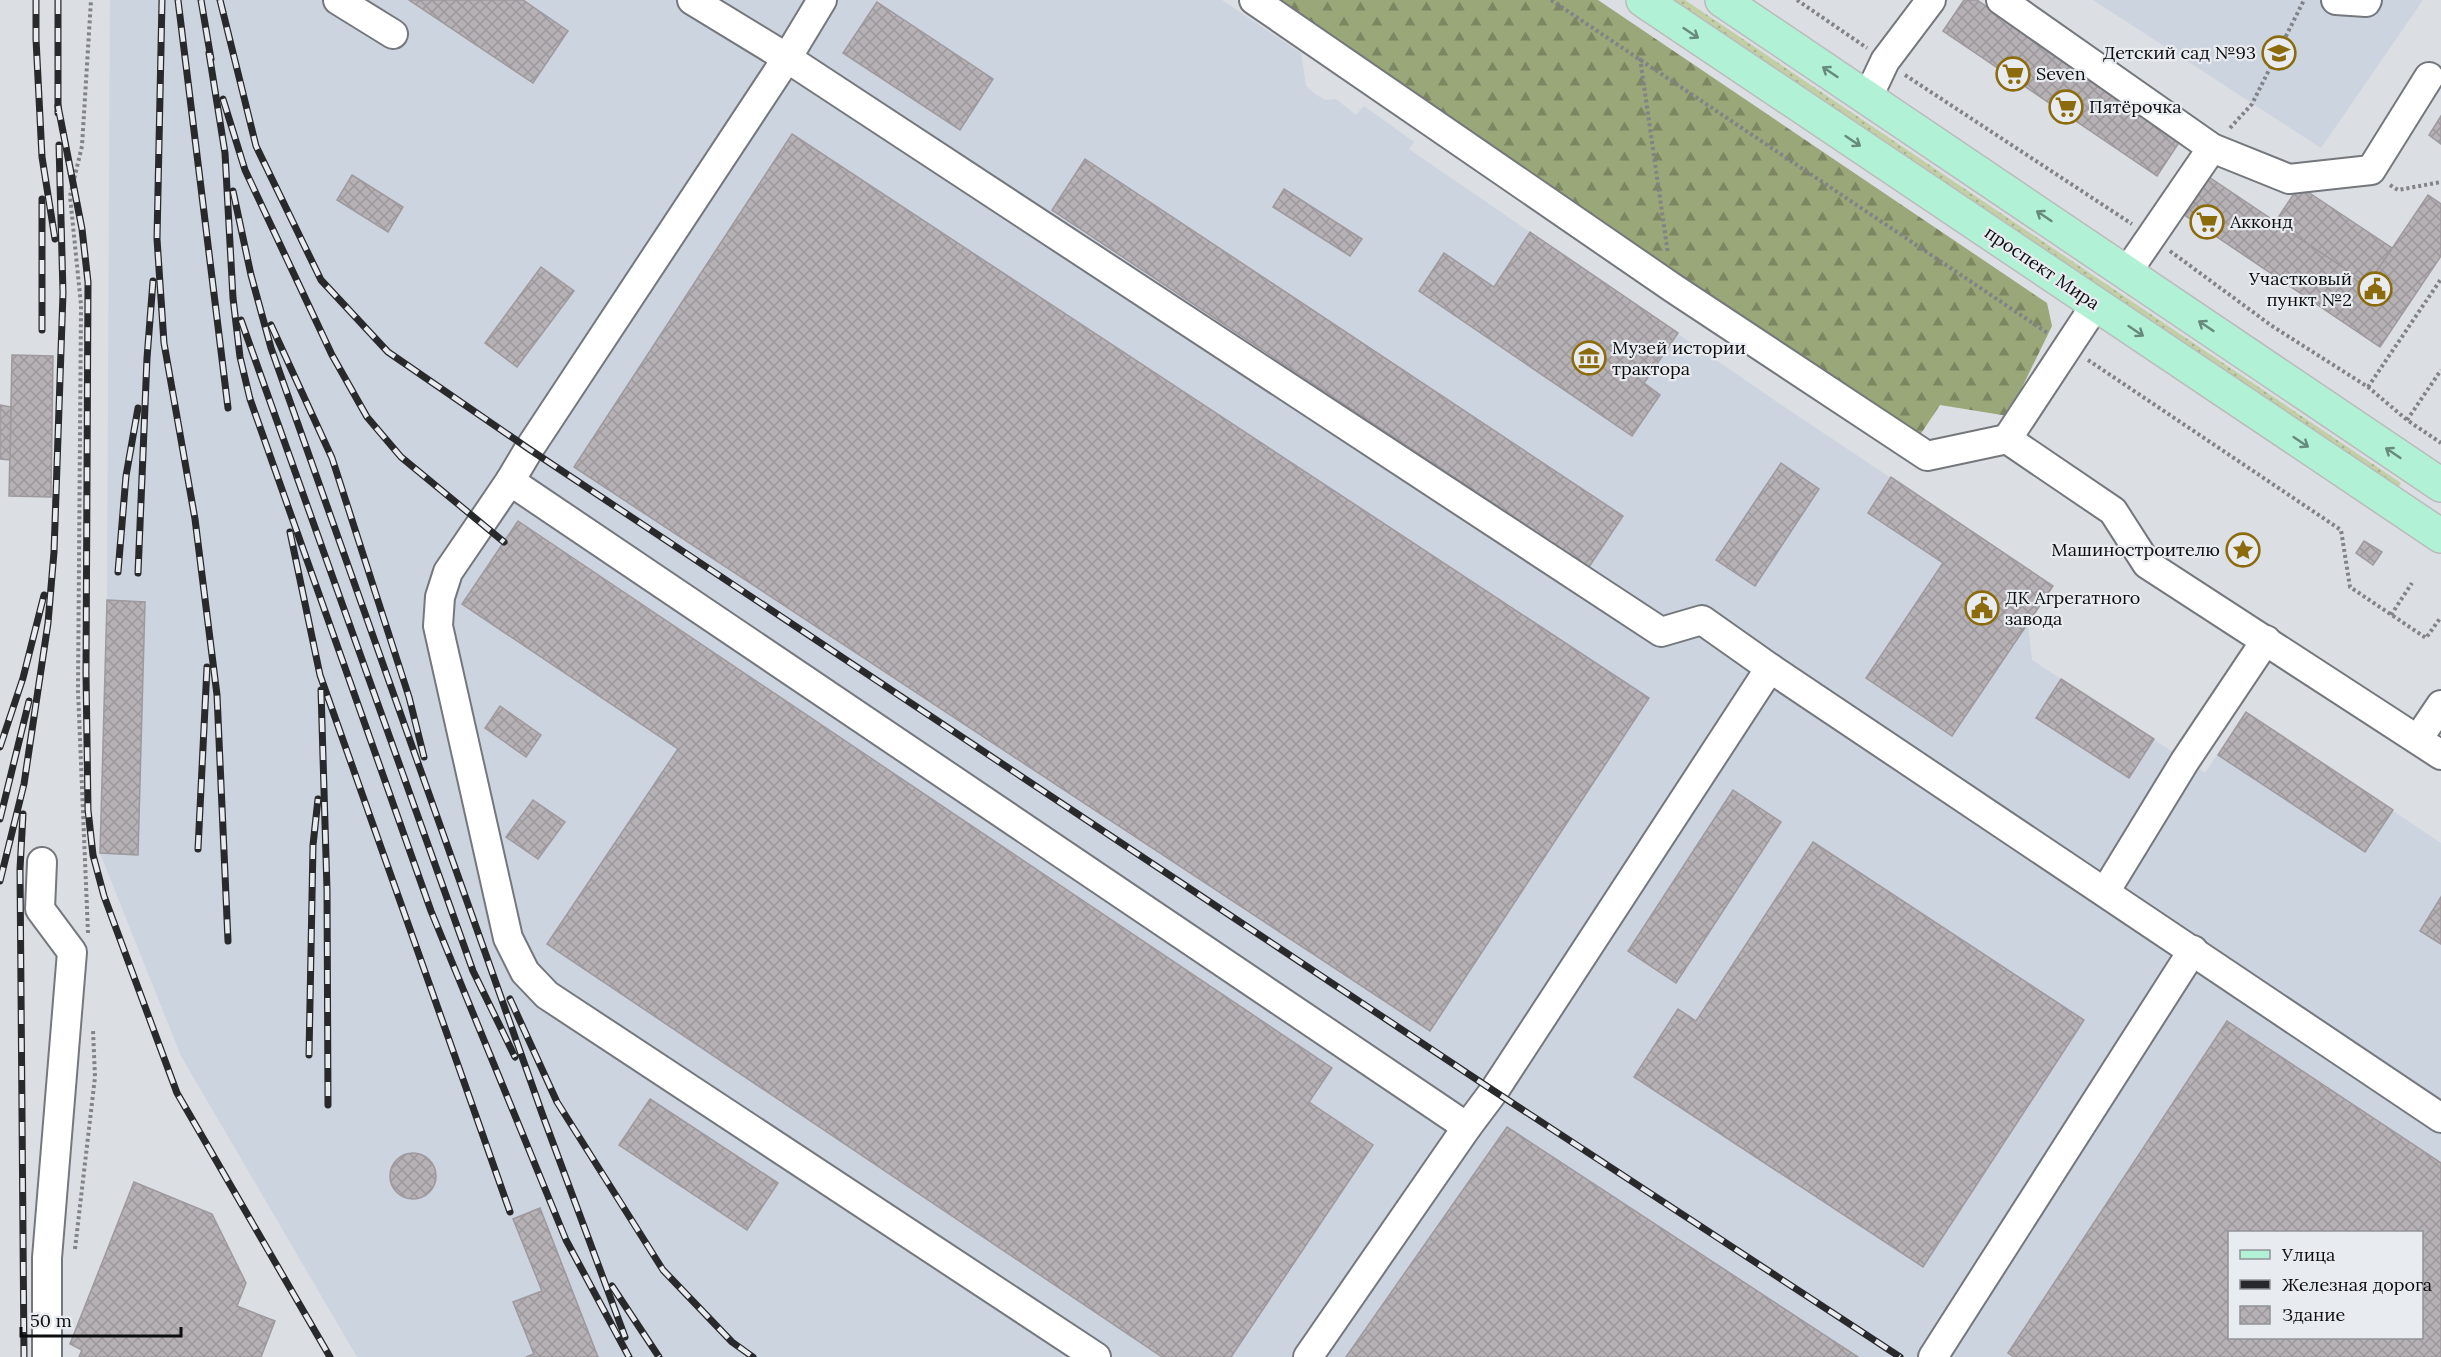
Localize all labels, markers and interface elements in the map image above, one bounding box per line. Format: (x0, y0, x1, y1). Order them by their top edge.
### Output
one-way arrow (1683, 26, 1700, 39)
school or university icon: Детский сад №93 (2261, 35, 2297, 71)
place label: Детский сад №93 (2103, 41, 2256, 64)
supermarket icon: Seven (1995, 56, 2031, 92)
place label: Seven (2036, 62, 2086, 85)
one-way arrow (1823, 66, 1839, 78)
supermarket icon: Пятёрочка (2048, 89, 2084, 125)
place label: Пятёрочка (2089, 95, 2181, 118)
one-way arrow (1844, 135, 1861, 147)
supermarket icon: Акконд (2189, 204, 2225, 240)
one-way arrow (2037, 210, 2053, 222)
place label: Акконд (2229, 210, 2293, 233)
street label: проспект Мира (1980, 221, 2104, 315)
place label: Участковый пункт №2 (2248, 267, 2352, 311)
public building icon: Участковый пункт №2 (2357, 271, 2393, 307)
one-way arrow (2197, 319, 2214, 332)
one-way arrow (2127, 325, 2143, 337)
place label: Музей истории трактора (1612, 336, 1746, 380)
museum icon: Музей истории трактора (1571, 340, 1607, 376)
one-way arrow (2292, 436, 2309, 448)
one-way arrow (2385, 447, 2401, 459)
place icon: Машиностроителю (2225, 532, 2261, 568)
place label: Машиностроителю (2051, 538, 2220, 561)
place label: ДК Агрегатного завода (2005, 586, 2140, 630)
public building icon: ДК Агрегатного завода (1964, 590, 2000, 626)
legend (2228, 1231, 2423, 1339)
text: Улица (2281, 1243, 2335, 1266)
text: Железная дорога (2282, 1273, 2432, 1296)
scale bar (21, 1300, 182, 1338)
text: Здание (2282, 1303, 2345, 1326)
text: 50 m (30, 1309, 72, 1332)

